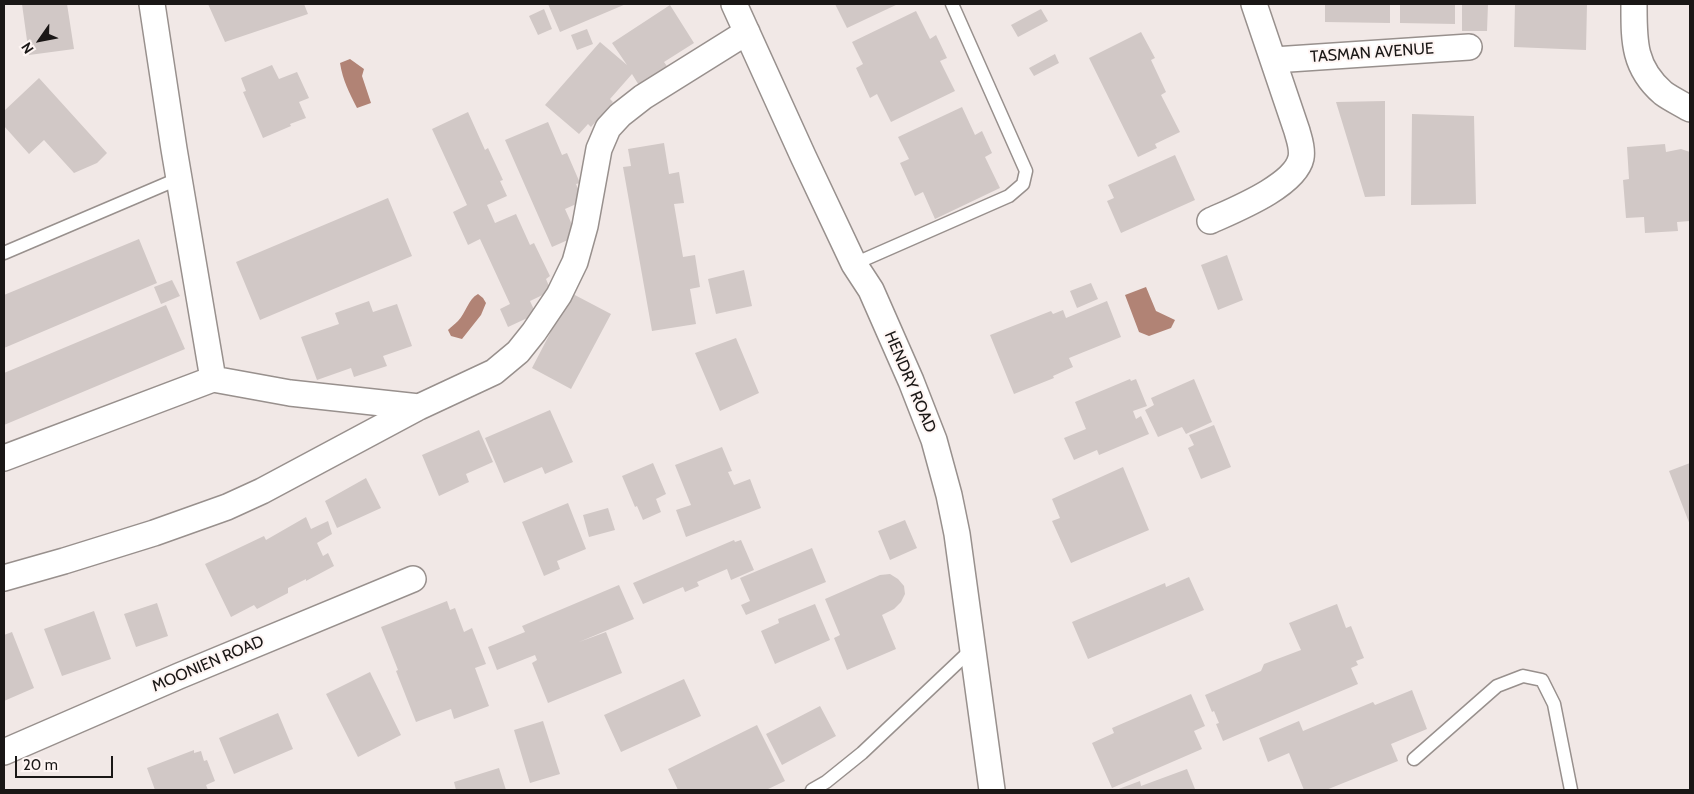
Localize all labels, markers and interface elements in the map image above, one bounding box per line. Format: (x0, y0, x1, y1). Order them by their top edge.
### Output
north arrow (15, 15, 65, 65)
text: N (17, 39, 38, 57)
street label: TASMAN AVENUE (1309, 39, 1435, 67)
street label: HENDRY ROAD (880, 328, 940, 436)
street label: MOONIEN ROAD (149, 632, 267, 696)
scale bar (18, 746, 115, 778)
text: 20 m (23, 756, 58, 774)

